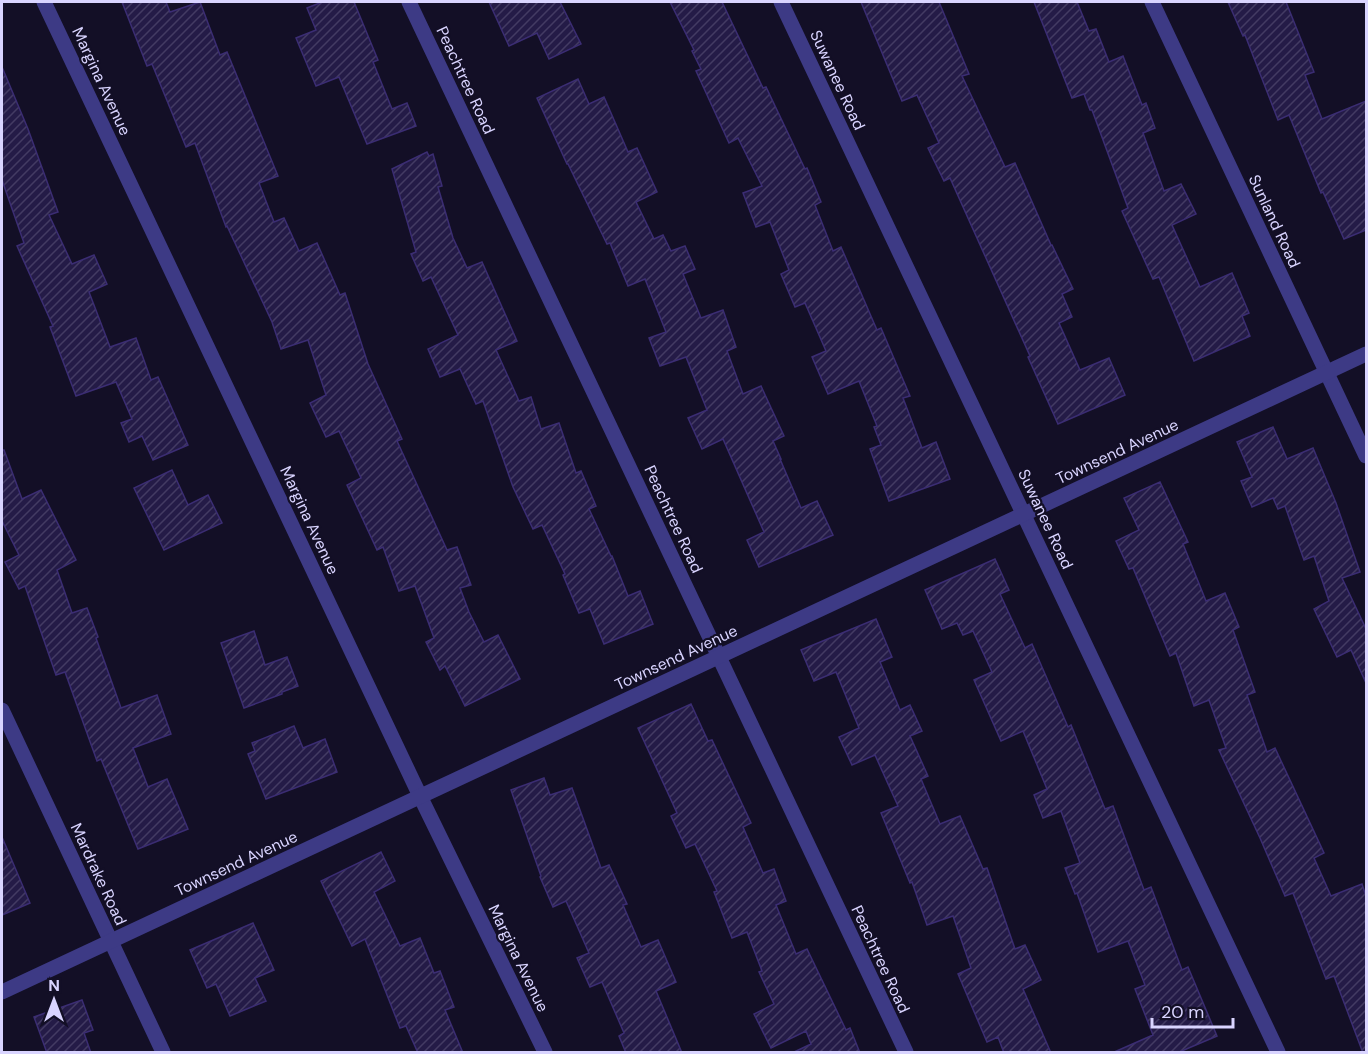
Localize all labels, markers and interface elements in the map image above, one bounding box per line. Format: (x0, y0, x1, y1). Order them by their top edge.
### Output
street label: Peachtree Road (431, 23, 500, 137)
street label: Margina Avenue (67, 24, 136, 139)
street label: Suwanee Road (805, 27, 870, 134)
street label: Sunland Road (1244, 171, 1305, 271)
street label: Townsend Avenue (1052, 414, 1182, 489)
street label: Peachtree Road (639, 462, 708, 576)
street label: Margina Avenue (275, 463, 344, 578)
street label: Suwanee Road (1013, 466, 1078, 573)
street label: Townsend Avenue (611, 620, 741, 695)
street label: Mardrake Road (66, 820, 131, 929)
street label: Townsend Avenue (171, 826, 301, 901)
street label: Margina Avenue (483, 901, 554, 1015)
street label: Peachtree Road (846, 902, 915, 1016)
north arrow (24, 970, 84, 1030)
text: N (48, 975, 60, 996)
scale bar (1152, 991, 1233, 1029)
text: 20 m (1161, 1000, 1204, 1024)

